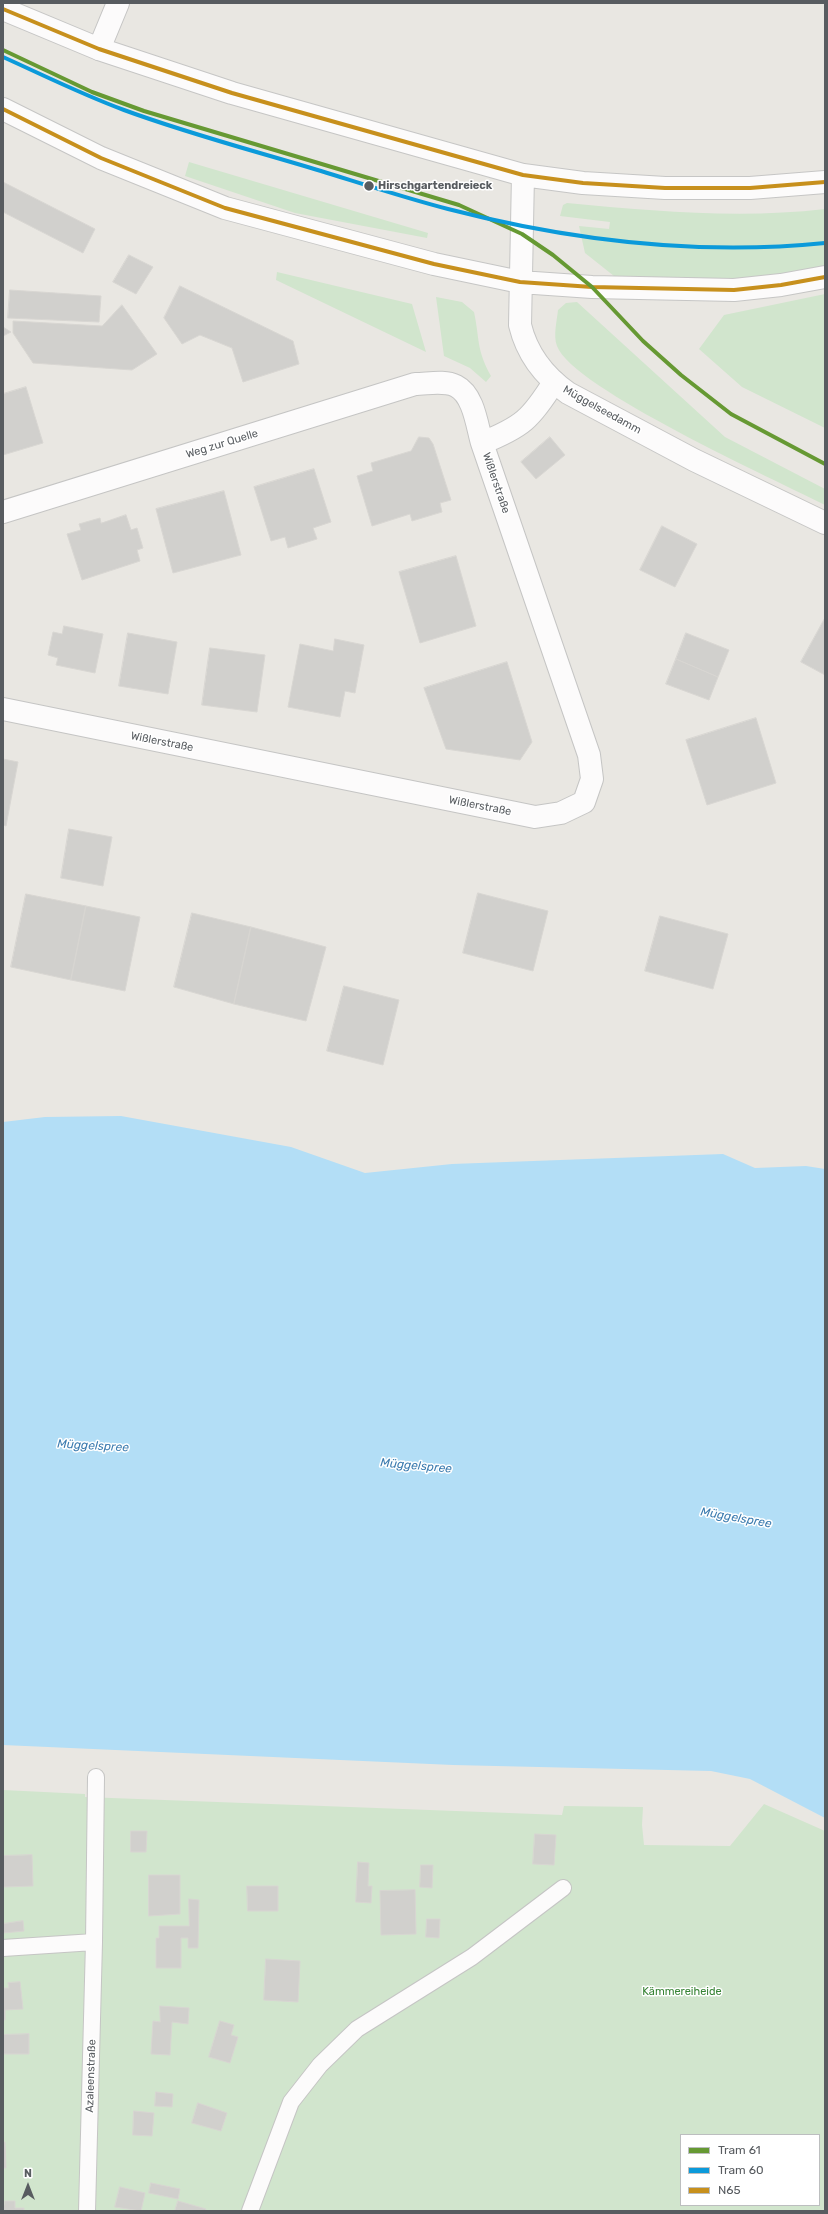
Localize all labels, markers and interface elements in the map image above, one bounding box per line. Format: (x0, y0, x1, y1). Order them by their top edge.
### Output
marker: Hirschgartendreieck (362, 179, 376, 193)
place label: Hirschgartendreieck (378, 179, 492, 193)
street label: Müggelseedamm (561, 383, 643, 437)
street label: Weg zur Quelle (184, 427, 260, 461)
street label: Wißlerstraße (479, 451, 513, 515)
street label: Wißlerstraße (129, 729, 195, 755)
street label: Wißlerstraße (447, 793, 513, 819)
water label: Müggelspree (57, 1437, 129, 1455)
water label: Müggelspree (380, 1456, 452, 1476)
water label: Müggelspree (699, 1505, 773, 1531)
park label: Kämmereiheide (642, 1985, 722, 1999)
street label: Azaleenstraße (83, 2039, 99, 2113)
legend (680, 2134, 820, 2206)
text: Tram 61 (718, 2143, 761, 2157)
text: Tram 60 (718, 2163, 764, 2177)
north arrow (8, 2166, 48, 2206)
text: N (24, 2167, 32, 2180)
text: N65 (718, 2183, 741, 2197)

